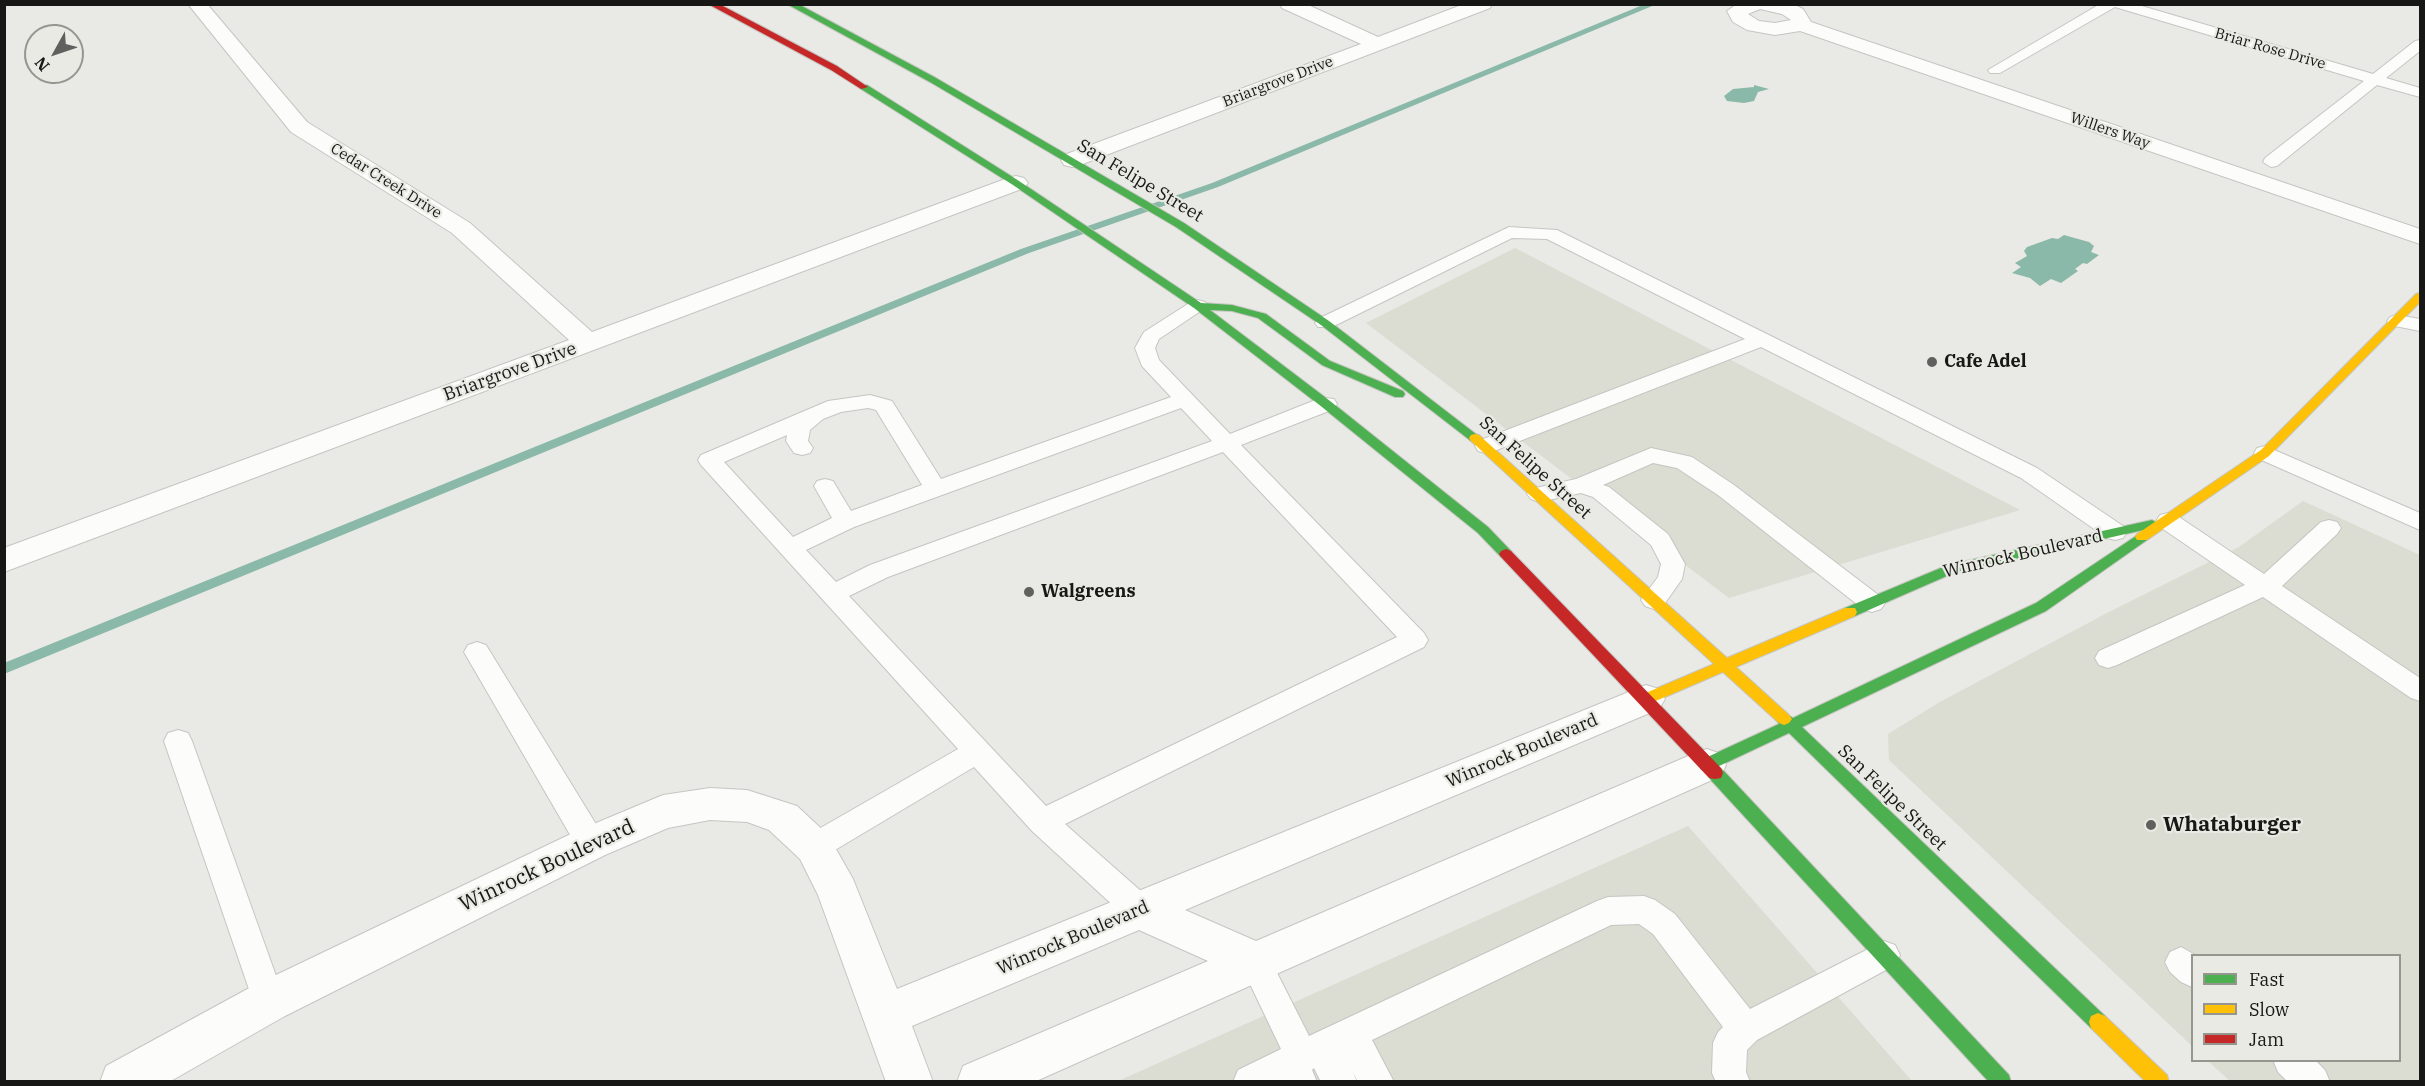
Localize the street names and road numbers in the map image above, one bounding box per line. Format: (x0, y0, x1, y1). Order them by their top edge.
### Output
street label: Briar Rose Drive (2212, 25, 2328, 73)
street label: Briargrove Drive (1220, 53, 1336, 111)
street label: Willers Way (2068, 109, 2152, 153)
street label: San Felipe Street (1073, 135, 1207, 227)
street label: Cedar Creek Drive (327, 140, 445, 222)
street label: Briargrove Drive (441, 338, 579, 406)
street label: San Felipe Street (1475, 412, 1595, 524)
street label: Winrock Boulevard (1941, 525, 2105, 583)
street label: Winrock Boulevard (1443, 709, 1601, 793)
street label: San Felipe Street (1833, 741, 1951, 855)
street label: Winrock Boulevard (455, 814, 639, 918)
street label: Winrock Boulevard (994, 896, 1152, 980)

